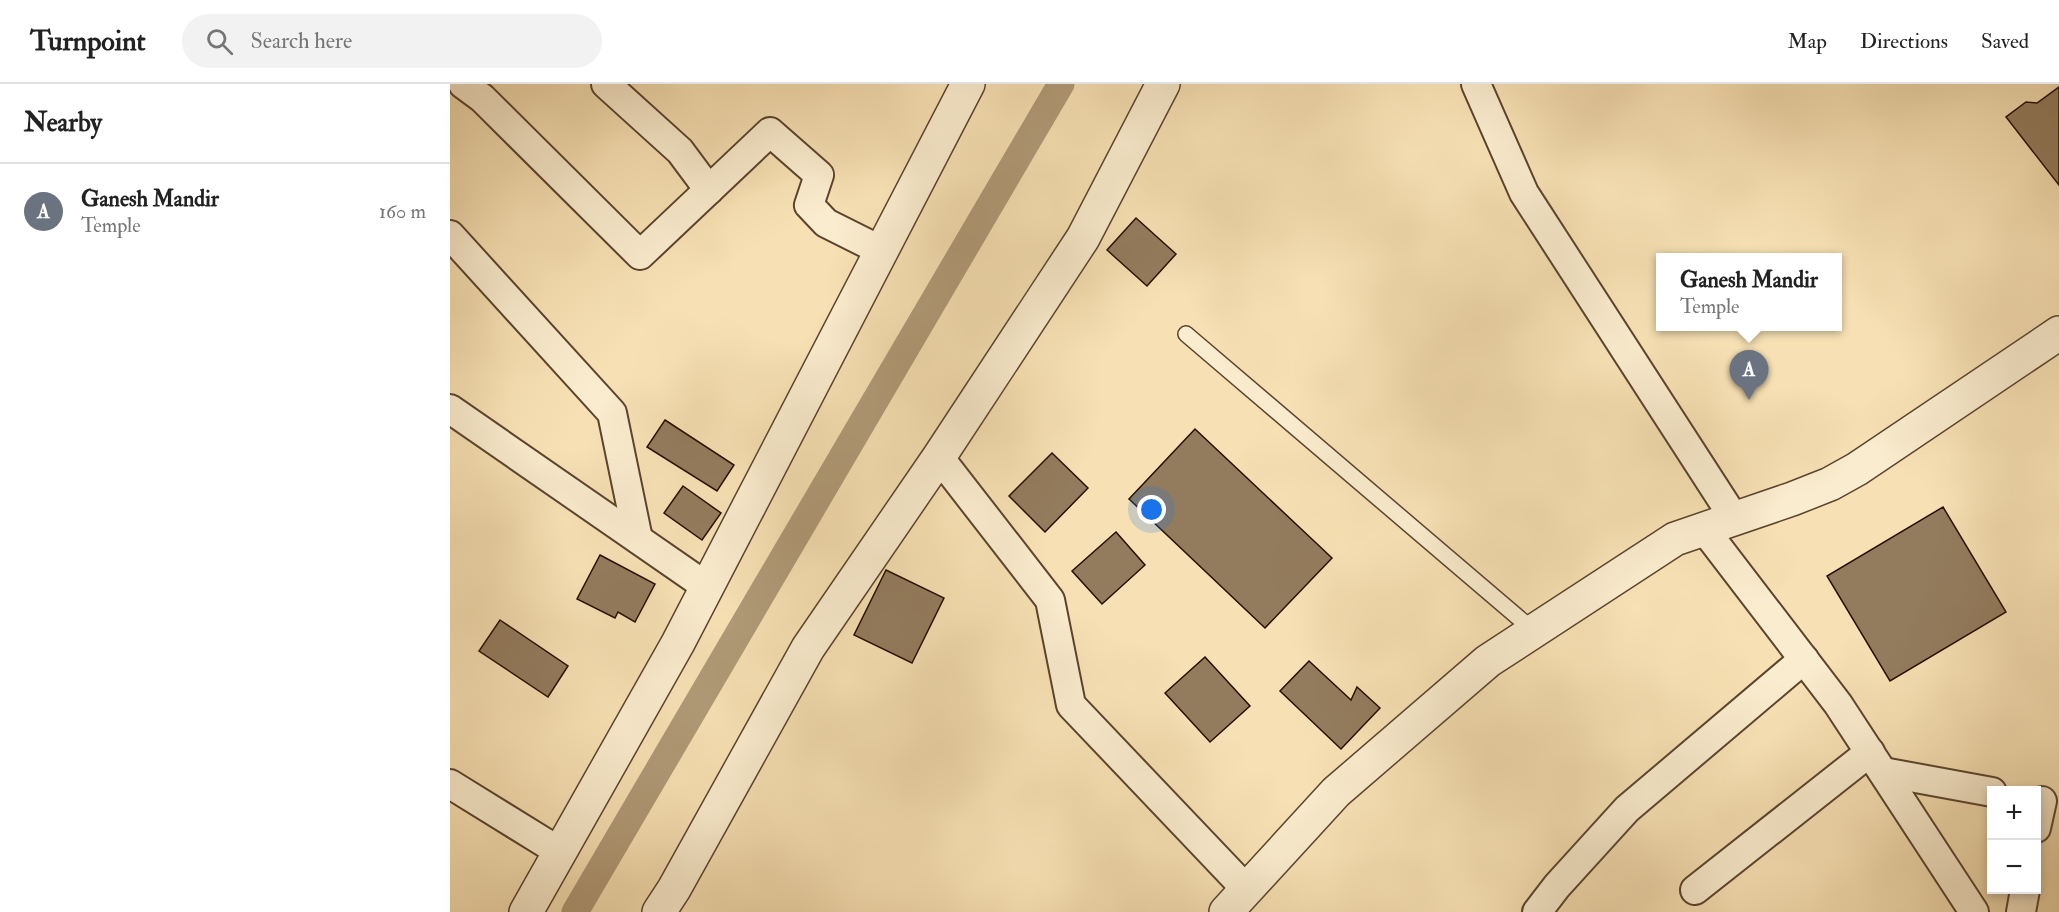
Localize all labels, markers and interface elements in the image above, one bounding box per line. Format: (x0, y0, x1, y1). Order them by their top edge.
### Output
search box (182, 14, 602, 68)
text: Turnpoint (30, 24, 146, 59)
icon: search (203, 25, 236, 58)
text: Search here (251, 27, 352, 55)
text: Map (1787, 28, 1827, 55)
text: Directions (1860, 28, 1948, 55)
text: Saved (1981, 28, 2029, 55)
text: Nearby (24, 107, 102, 139)
text: Ganesh Mandir (81, 185, 219, 213)
text: A (37, 199, 50, 224)
text: 160 m (379, 199, 426, 224)
text: Temple (81, 213, 141, 238)
popup (1656, 253, 1842, 331)
text: Ganesh Mandir (1680, 266, 1818, 294)
text: Temple (1680, 294, 1739, 319)
pin: A (1730, 350, 1768, 400)
your location (1137, 495, 1166, 524)
map controls (1987, 786, 2041, 894)
button: + (1987, 786, 2041, 840)
button: − (1987, 840, 2041, 894)

